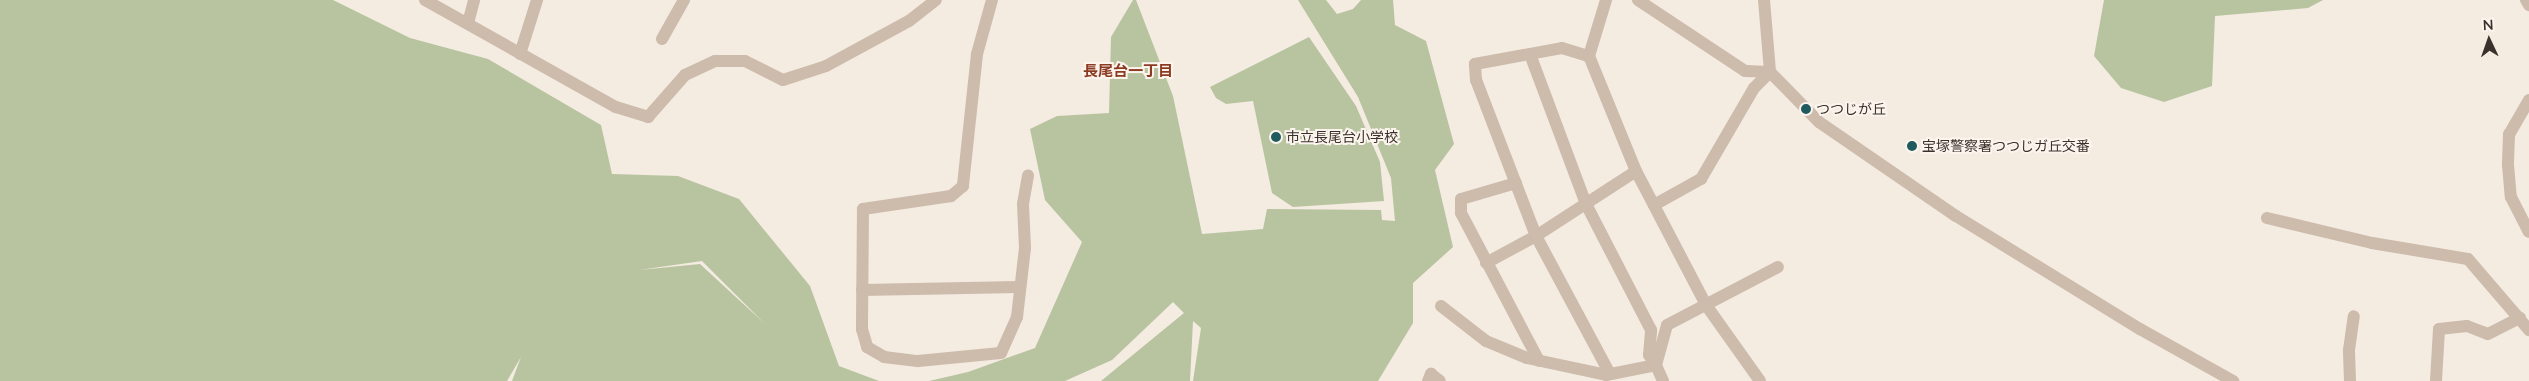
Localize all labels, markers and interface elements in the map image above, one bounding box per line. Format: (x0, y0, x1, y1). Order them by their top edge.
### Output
north arrow (2464, 15, 2514, 65)
text: N (2482, 16, 2494, 33)
district label: 長尾台一丁目 (1083, 62, 1173, 80)
place label: つつじが丘 (1816, 101, 1886, 117)
marker: つつじが丘 (1800, 103, 1812, 115)
place label: 市立長尾台小学校 (1286, 129, 1398, 145)
marker: 市立長尾台小学校 (1270, 131, 1282, 143)
place label: 宝塚警察署つつじガ丘交番 (1922, 138, 2090, 154)
marker: 宝塚警察署つつじガ丘交番 (1906, 140, 1918, 152)

